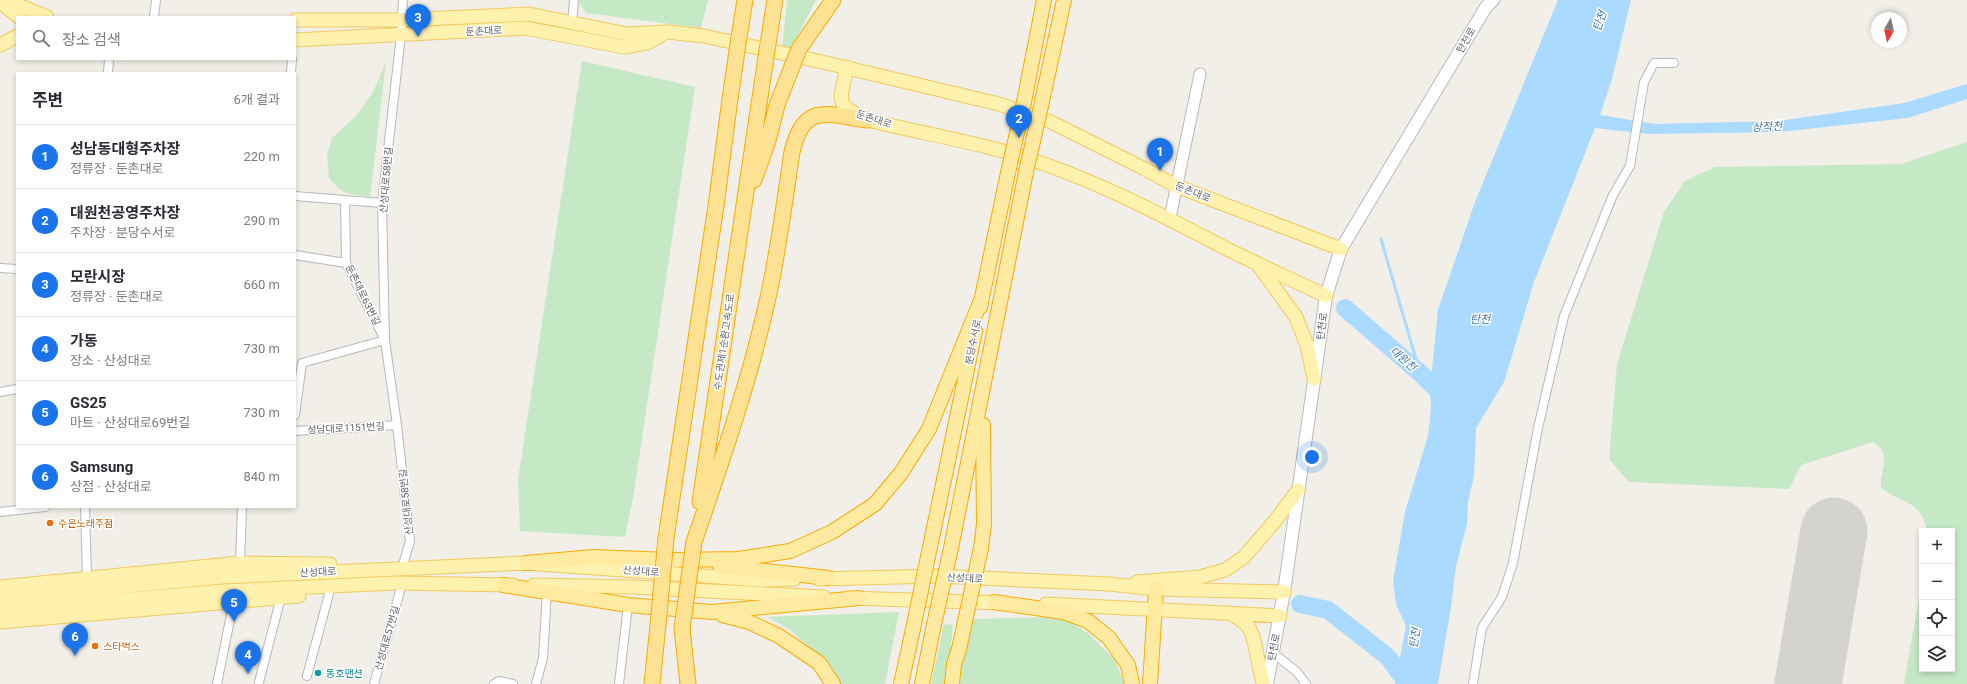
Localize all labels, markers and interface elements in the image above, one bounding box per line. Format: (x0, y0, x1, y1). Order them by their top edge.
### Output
pin: 3 (405, 4, 431, 37)
water label: 탄천 (1590, 8, 1610, 33)
north arrow (1871, 12, 1907, 48)
search box (16, 16, 296, 60)
street label: 둔촌대로 (465, 25, 503, 37)
street label: 탄천로 (1454, 25, 1478, 55)
icon: search (30, 27, 52, 49)
text: 장소 검색 (62, 31, 121, 49)
text: 주변 (32, 90, 63, 110)
text: 6개 결과 (234, 92, 280, 107)
pin: 2 (1006, 105, 1032, 138)
street label: 둔촌대로 (855, 108, 893, 130)
water label: 상적천 (1751, 120, 1784, 134)
pin: 1 (1147, 138, 1173, 171)
text: 성남동대형주차장 (70, 140, 180, 158)
street label: 산성대로58번길 (378, 146, 394, 214)
text: 1 (41, 149, 49, 164)
text: 220 m (243, 149, 280, 164)
text: 정류장 · 둔촌대로 (70, 161, 164, 176)
street label: 둔촌대로 (1174, 180, 1212, 204)
text: 대원천공영주차장 (70, 204, 180, 222)
text: 2 (41, 213, 49, 228)
text: 290 m (243, 213, 280, 228)
text: 주차장 · 분당수서로 (70, 225, 176, 240)
street label: 둔촌대로63번길 (343, 263, 383, 327)
text: 모란시장 (70, 268, 125, 286)
text: 3 (41, 277, 49, 292)
text: 660 m (243, 277, 280, 292)
text: 정류장 · 둔촌대로 (70, 289, 164, 304)
street label: 수도권제1순환고속도로 (712, 293, 736, 391)
street label: 탄천로 (1315, 312, 1329, 340)
water label: 탄천 (1470, 313, 1492, 326)
street label: 분당수서로 (963, 318, 983, 366)
text: 가동 (70, 332, 98, 350)
text: 4 (41, 341, 49, 356)
text: 730 m (243, 341, 280, 356)
water label: 대원천 (1387, 344, 1420, 375)
text: 장소 · 산성대로 (70, 353, 152, 368)
text: GS25 (70, 394, 107, 412)
text: 5 (41, 405, 49, 420)
text: 730 m (243, 405, 280, 420)
text: 마트 · 산성대로69번길 (70, 415, 190, 430)
street label: 성남대로1151번길 (307, 420, 385, 436)
your location (1302, 447, 1322, 467)
text: Samsung (70, 458, 133, 476)
street label: 산성대로58번길 (397, 468, 415, 536)
text: 6 (41, 469, 49, 484)
text: 840 m (243, 469, 280, 484)
text: 상점 · 산성대로 (70, 479, 152, 494)
marker: 수은노래주점 (45, 518, 55, 528)
place label: 수은노래주점 (58, 518, 113, 529)
map controls (1919, 528, 1955, 672)
button: + (1919, 528, 1955, 564)
street label: 산성대로 (622, 564, 660, 578)
button: − (1919, 564, 1955, 600)
street label: 산성대로 (299, 566, 337, 578)
street label: 산성대로 (946, 572, 984, 584)
pin: 5 (221, 589, 247, 622)
button: locate (1919, 600, 1955, 636)
street label: 산성대로57번길 (373, 605, 401, 671)
pin: 6 (62, 623, 88, 656)
water label: 탄천 (1407, 625, 1423, 649)
street label: 탄천로 (1266, 632, 1282, 662)
button: layers (1919, 636, 1955, 672)
marker: 스타벅스 (90, 641, 100, 651)
place label: 스타벅스 (103, 641, 140, 652)
pin: 4 (235, 641, 261, 674)
marker: 동호맨션 (313, 668, 323, 678)
place label: 동호맨션 (326, 668, 363, 679)

